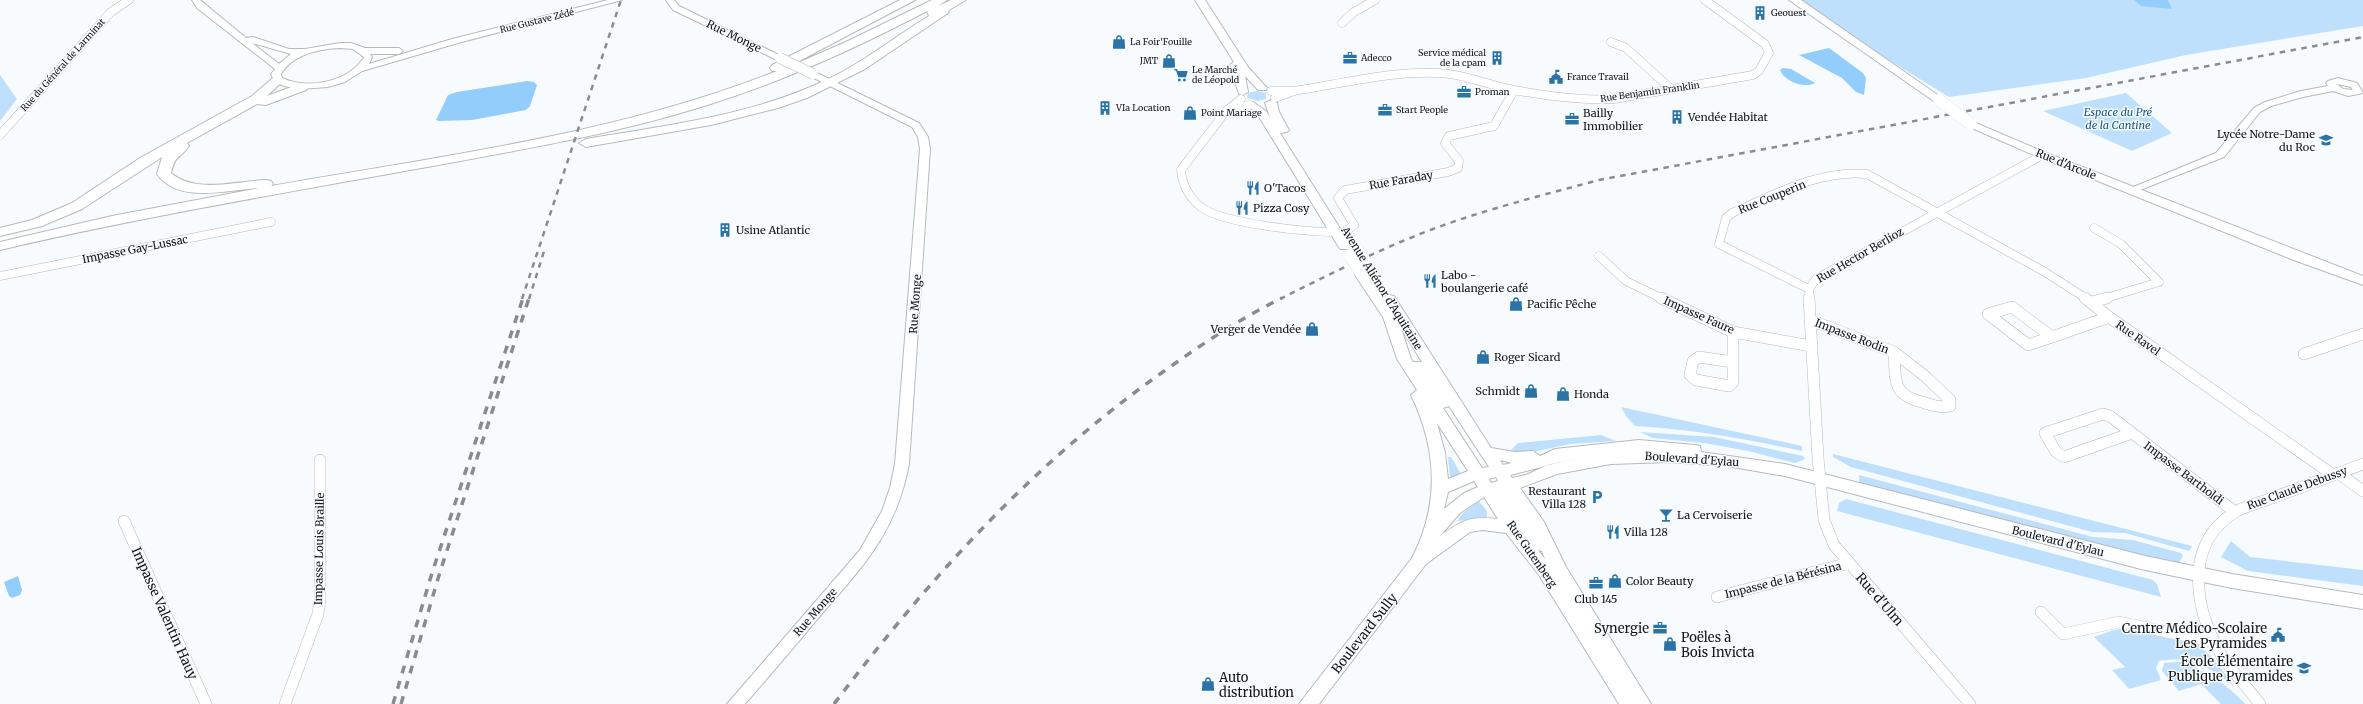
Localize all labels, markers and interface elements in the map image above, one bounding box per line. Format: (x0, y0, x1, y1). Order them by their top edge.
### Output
building icon: Geouest (1752, 5, 1768, 21)
street label: Rue Gustave Zédé (499, 6, 575, 35)
place label: Geouest (1771, 7, 1807, 18)
street label: Rue du Général de Larminat (18, 16, 107, 113)
street label: Rue Monge (704, 17, 764, 55)
shop icon: La Foir'Fouille (1111, 34, 1127, 50)
place label: La Foir'Fouille (1130, 36, 1192, 47)
place label: Service médical de la cpam (1418, 47, 1486, 68)
office icon: Adecco (1342, 50, 1358, 66)
building icon: Service médical de la cpam (1489, 50, 1505, 66)
place label: Adecco (1360, 52, 1392, 63)
shop icon: JMT (1161, 53, 1177, 69)
place label: JMT (1139, 55, 1159, 66)
place label: Le Marché de Léopold (1192, 64, 1240, 85)
supermarket icon: Le Marché de Léopold (1173, 67, 1189, 83)
public building icon: France Travail (1548, 69, 1564, 85)
place label: France Travail (1567, 71, 1629, 82)
street label: Rue Benjamin Franklin (1600, 79, 1700, 104)
office icon: Proman (1456, 84, 1472, 100)
place label: Proman (1475, 86, 1510, 97)
building icon: VIa Location (1097, 100, 1113, 116)
place label: VIa Location (1115, 102, 1170, 113)
office icon: Start People (1377, 102, 1393, 118)
place label: Start People (1396, 104, 1448, 115)
shop icon: Point Mariage (1182, 105, 1198, 121)
park label: Espace du Pré de la Cantine (2084, 105, 2153, 132)
place label: Bailly Immobilier (1583, 106, 1643, 133)
place label: Point Mariage (1201, 107, 1262, 118)
building icon: Vendée Habitat (1669, 109, 1685, 125)
place label: Vendée Habitat (1687, 110, 1768, 124)
office icon: Bailly Immobilier (1564, 111, 1580, 127)
place label: Lycée Notre-Dame du Roc (2217, 127, 2315, 154)
school or university icon: Lycée Notre-Dame du Roc (2318, 132, 2334, 148)
street label: Rue d'Arcole (2034, 145, 2099, 183)
street label: Rue Faraday (1368, 167, 1435, 192)
street label: Rue Couperin (1736, 177, 1808, 217)
restaurant icon: O'Tacos (1245, 180, 1261, 196)
place label: O'Tacos (1264, 181, 1306, 195)
restaurant icon: Pizza Cosy (1234, 200, 1250, 216)
place label: Pizza Cosy (1253, 201, 1310, 215)
building icon: Usine Atlantic (717, 222, 733, 238)
place label: Usine Atlantic (736, 223, 811, 237)
street label: Avenue Aliénor d'Aquitaine (1338, 223, 1426, 352)
street label: Rue Hector Berlioz (1814, 224, 1906, 286)
street label: Impasse Gay-Lussac (81, 232, 189, 266)
place label: Labo - boulangerie café (1440, 268, 1528, 295)
restaurant icon: Labo - boulangerie café (1422, 273, 1438, 289)
street label: Rue Monge (906, 274, 924, 334)
street label: Impasse Faure (1661, 293, 1737, 337)
shop icon: Pacific Pêche (1508, 296, 1524, 312)
place label: Pacific Pêche (1527, 297, 1596, 311)
street label: Impasse Rodin (1813, 315, 1892, 357)
street label: Rue Ravel (2113, 318, 2164, 359)
shop icon: Verger de Vendée (1304, 321, 1320, 337)
place label: Verger de Vendée (1210, 322, 1301, 336)
shop icon: Roger Sicard (1475, 349, 1491, 365)
place label: Roger Sicard (1494, 350, 1561, 364)
shop icon: Schmidt (1523, 383, 1539, 399)
place label: Schmidt (1475, 384, 1521, 398)
shop icon: Honda (1555, 386, 1571, 402)
place label: Honda (1574, 387, 1609, 401)
street label: Impasse Bartholdi (2141, 438, 2227, 508)
street label: Boulevard d'Eylau (1644, 449, 1740, 469)
street label: Rue Claude Debussy (2245, 463, 2350, 513)
place label: Restaurant Villa 128 (1528, 484, 1587, 511)
parking icon: Restaurant Villa 128 (1589, 489, 1605, 505)
street label: Impasse Louis Braille (311, 492, 327, 605)
bar icon: La Cervoiserie (1658, 507, 1674, 523)
place label: La Cervoiserie (1677, 508, 1752, 522)
street label: Rue Gutenberg (1504, 518, 1560, 590)
street label: Boulevard d'Eylau (2010, 523, 2106, 559)
restaurant icon: Villa 128 (1605, 524, 1621, 540)
place label: Villa 128 (1623, 525, 1668, 539)
street label: Impasse Valentin Hauy (128, 544, 202, 682)
street label: Impasse de la Bérésina (1723, 559, 1843, 601)
street label: Rue d'Ulm (1852, 569, 1907, 629)
shop icon: Color Beauty (1607, 573, 1623, 589)
place label: Color Beauty (1626, 574, 1694, 588)
office icon: Club 145 (1588, 575, 1604, 591)
street label: Rue Monge (790, 585, 840, 639)
street label: Boulevard Sully (1328, 589, 1401, 677)
place label: Club 145 (1575, 592, 1618, 606)
place label: Synergie (1594, 620, 1649, 637)
office icon: Synergie (1652, 620, 1668, 636)
place label: Centre Médico-Scolaire Les Pyramides (2122, 620, 2267, 652)
public building icon: Centre Médico-Scolaire Les Pyramides (2270, 627, 2286, 643)
place label: Poëles à Bois Invicta (1681, 629, 1755, 661)
shop icon: Poëles à Bois Invicta (1662, 636, 1678, 652)
place label: École Élémentaire Publique Pyramides (2168, 652, 2293, 685)
school or university icon: École Élémentaire Publique Pyramides (2296, 660, 2312, 676)
place label: Auto distribution (1218, 669, 1294, 701)
shop icon: Auto distribution (1200, 676, 1216, 692)

